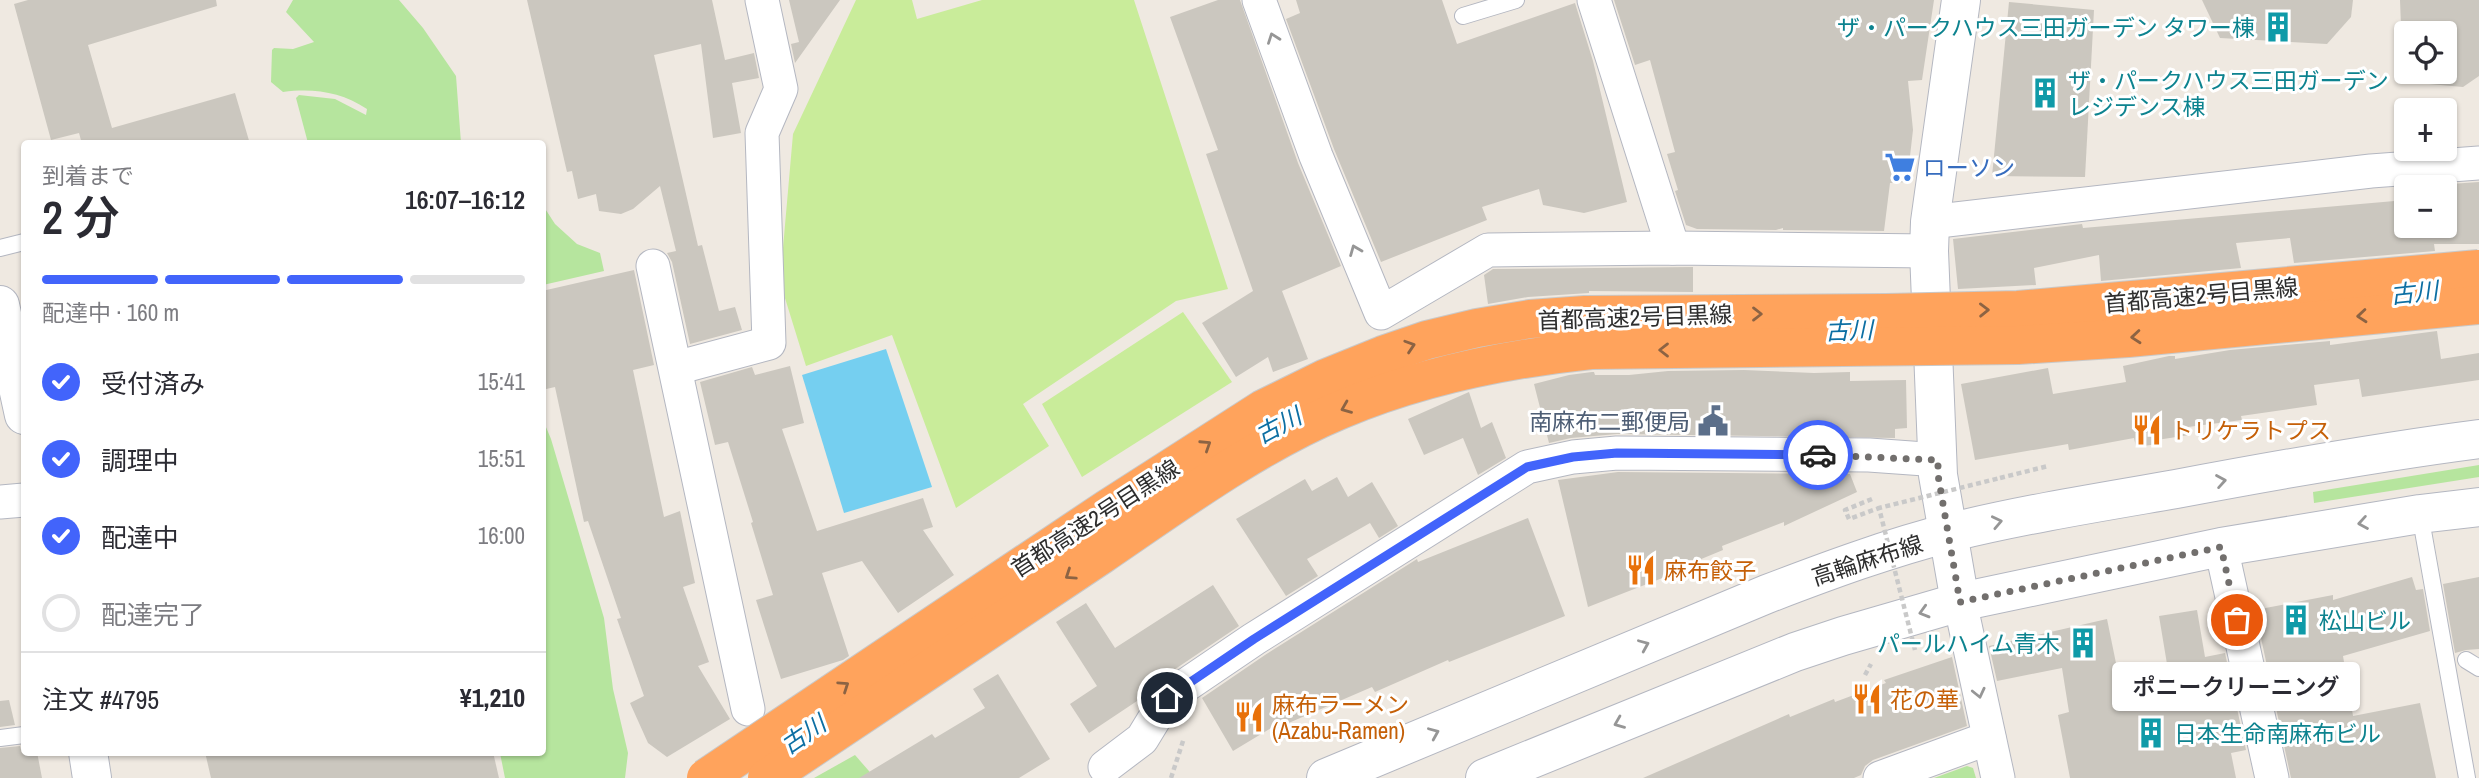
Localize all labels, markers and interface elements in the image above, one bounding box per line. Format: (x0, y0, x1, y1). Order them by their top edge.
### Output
building icon: ザ・パークハウス三田ガーデン タワー棟 (2261, 10, 2295, 44)
place label: ザ・パークハウス三田ガーデン タワー棟 (1837, 12, 2255, 43)
map controls (2394, 21, 2457, 238)
button: locate (2394, 21, 2457, 84)
one-way arrow (1267, 32, 1281, 44)
place label: ザ・パークハウス三田ガーデン レジデンス棟 (2068, 65, 2389, 122)
building icon: ザ・パークハウス三田ガーデン レジデンス棟 (2028, 76, 2062, 110)
button: + (2394, 98, 2457, 161)
supermarket icon: ローソン (1883, 150, 1917, 184)
place label: ローソン (1923, 152, 2015, 183)
text: 到着まで (42, 160, 134, 191)
button: − (2394, 175, 2457, 238)
text: 16:07–16:12 (405, 182, 525, 217)
text: 2 分 (42, 186, 119, 248)
one-way arrow (1349, 244, 1363, 256)
street label: 首都高速2号目黒線 (2103, 271, 2299, 319)
water label: 古川 (2388, 273, 2443, 310)
text: 配達中 · 160 m (42, 297, 179, 328)
street label: 首都高速2号目黒線 (1537, 298, 1733, 336)
one-way arrow (1979, 303, 1990, 318)
one-way arrow (1752, 306, 1762, 322)
one-way arrow (2356, 308, 2367, 323)
water label: 古川 (1824, 313, 1877, 347)
one-way arrow (2130, 329, 2141, 344)
one-way arrow (1403, 340, 1415, 354)
one-way arrow (1658, 342, 1668, 358)
icon: check (42, 363, 80, 401)
text: 受付済み (101, 366, 205, 401)
text: 15:41 (478, 366, 525, 397)
water label: 古川 (1249, 398, 1309, 450)
one-way arrow (1340, 399, 1352, 413)
public building icon: 南麻布二郵便局 (1696, 404, 1730, 438)
place label: 南麻布二郵便局 (1529, 406, 1690, 437)
restaurant icon: トリケラトプス (2130, 413, 2164, 447)
place label: トリケラトプス (2170, 415, 2331, 446)
courier (1783, 420, 1853, 490)
icon: car (1799, 436, 1837, 474)
icon: check (42, 440, 80, 478)
one-way arrow (1198, 441, 1211, 454)
text: 調理中 (101, 443, 179, 478)
text: 15:51 (478, 443, 525, 474)
street label: 首都高速2号目黒線 (1005, 452, 1185, 584)
one-way arrow (2215, 474, 2227, 489)
one-way arrow (1991, 515, 2003, 530)
one-way arrow (2357, 515, 2369, 530)
icon: check (42, 517, 80, 555)
text: 配達中 (101, 520, 179, 555)
text: 16:00 (478, 520, 525, 551)
street label: 高輪麻布線 (1808, 527, 1926, 593)
restaurant icon: 麻布餃子 (1624, 553, 1658, 587)
place label: 麻布餃子 (1664, 555, 1756, 586)
one-way arrow (1065, 567, 1078, 580)
pin (2207, 590, 2267, 650)
text: 配達完了 (101, 597, 205, 632)
icon: bag (2218, 601, 2256, 639)
building icon: 松山ビル (2279, 603, 2313, 637)
one-way arrow (1918, 604, 1930, 618)
place label: 松山ビル (2319, 605, 2411, 636)
building icon: パールハイム青木 (2066, 626, 2100, 660)
place label: パールハイム青木 (1877, 628, 2060, 659)
one-way arrow (1637, 639, 1650, 653)
callout: ポニークリーニング (2113, 662, 2361, 711)
pin (1137, 668, 1197, 728)
text: ポニークリーニング (2133, 671, 2340, 702)
icon: home (1148, 679, 1186, 717)
text: ¥1,210 (460, 680, 525, 715)
one-way arrow (836, 681, 849, 694)
text: 注文 #4795 (42, 682, 159, 717)
restaurant icon: 花の華 (1850, 682, 1884, 716)
place label: 花の華 (1890, 684, 1959, 715)
one-way arrow (1970, 686, 1985, 698)
place label: 麻布ラーメン (Azabu-Ramen) (1272, 689, 1409, 746)
restaurant icon: 麻布ラーメン (Azabu-Ramen) (1232, 700, 1266, 734)
water label: 古川 (774, 706, 834, 761)
one-way arrow (1613, 715, 1625, 729)
building icon: 日本生命南麻布ビル (2134, 716, 2168, 750)
place label: 日本生命南麻布ビル (2174, 718, 2381, 749)
one-way arrow (1427, 727, 1440, 741)

